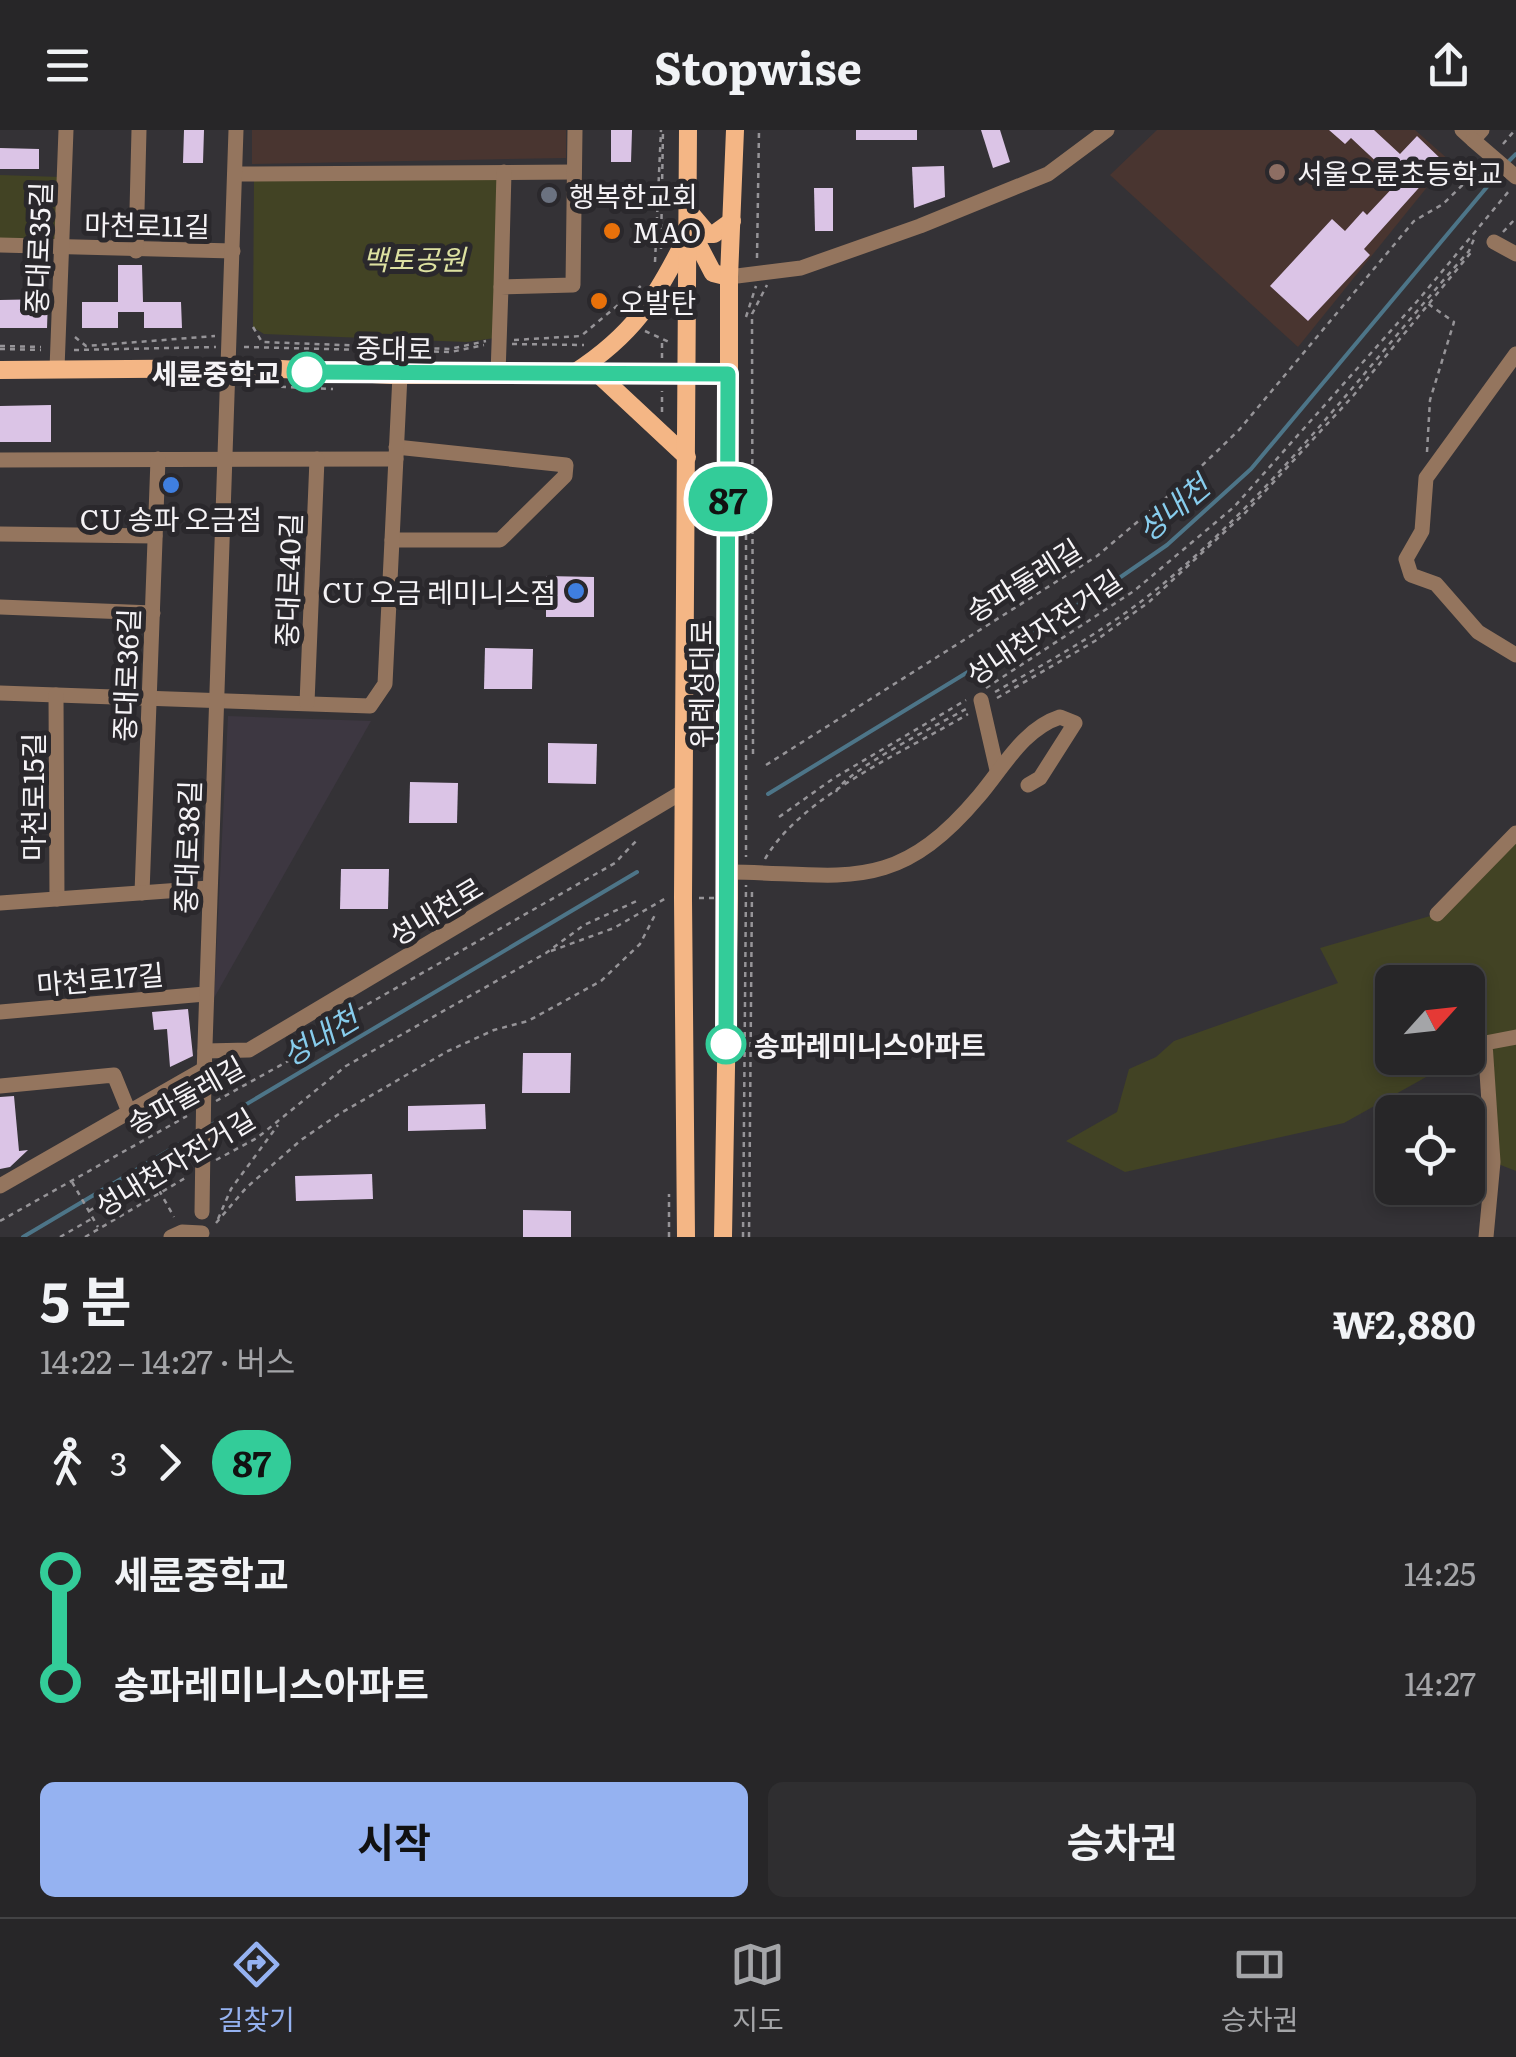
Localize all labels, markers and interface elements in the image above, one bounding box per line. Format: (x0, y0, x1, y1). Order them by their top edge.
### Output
text: Stopwise (654, 32, 862, 99)
icon: menu (40, 38, 95, 93)
icon: share (1421, 38, 1476, 93)
place label: 서울오륜초등학교 (1297, 151, 1503, 193)
marker: 서울오륜초등학교 (1266, 161, 1288, 183)
place label: 행복한교회 (569, 174, 698, 216)
street label: 중대로35길 (14, 181, 60, 315)
marker: 행복한교회 (538, 184, 560, 206)
street label: 마천로11길 (84, 202, 210, 246)
place label: MAO (632, 210, 701, 252)
marker: MAO (601, 220, 623, 242)
park label: 백토공원 (362, 237, 468, 279)
place label: 오발탄 (619, 280, 696, 322)
marker: 오발탄 (588, 290, 610, 312)
street label: 중대로 (355, 325, 433, 369)
place label: 세륜중학교 (151, 351, 280, 393)
marker: 세륜중학교 (288, 353, 326, 391)
water label: 성내천 (1126, 461, 1220, 550)
line badge: 87 (683, 466, 773, 532)
text: 87 (708, 473, 748, 525)
marker: CU 송파 오금점 (160, 474, 182, 496)
place label: CU 송파 오금점 (80, 497, 262, 539)
street label: 중대로40길 (264, 512, 310, 648)
street label: 송파둘레길 (957, 527, 1089, 631)
street label: 성내천자전거길 (957, 558, 1129, 694)
place label: CU 오금 레미니스점 (322, 570, 556, 612)
marker: CU 오금 레미니스점 (565, 580, 587, 602)
street label: 중대로36길 (102, 608, 148, 742)
street label: 위례성대로 (679, 620, 721, 748)
street label: 마천로15길 (11, 733, 53, 861)
street label: 중대로38길 (163, 779, 209, 915)
street label: 성내천로 (380, 865, 490, 955)
street label: 마천로17길 (35, 952, 165, 1004)
north arrow (1375, 965, 1485, 1075)
map controls (1375, 965, 1485, 1205)
water label: 성내천 (272, 993, 369, 1075)
place label: 송파레미니스아파트 (754, 1023, 986, 1065)
marker: 송파레미니스아파트 (707, 1025, 745, 1063)
street label: 송파둘레길 (118, 1044, 252, 1144)
button: locate (1375, 1095, 1485, 1205)
street label: 성내천자전거길 (86, 1097, 262, 1225)
text: 5 분 (40, 1257, 132, 1339)
text: ₩2,880 (1333, 1294, 1476, 1351)
text: 14:22 – 14:27 · 버스 (40, 1336, 295, 1384)
icon: walk (40, 1435, 95, 1490)
icon: forward (142, 1435, 197, 1490)
text: 87 (232, 1436, 271, 1488)
text: 3 (110, 1438, 127, 1486)
text: 세륜중학교 (114, 1544, 289, 1601)
text: 14:25 (1404, 1548, 1476, 1596)
text: 송파레미니스아파트 (114, 1654, 429, 1711)
text: 14:27 (1404, 1658, 1476, 1706)
button: 시작 (40, 1782, 748, 1897)
button: 승차권 (768, 1782, 1476, 1897)
tab: 길찾기 (218, 1937, 295, 2039)
tab: 지도 (730, 1937, 785, 2039)
tab: 승차권 (1221, 1937, 1298, 2039)

